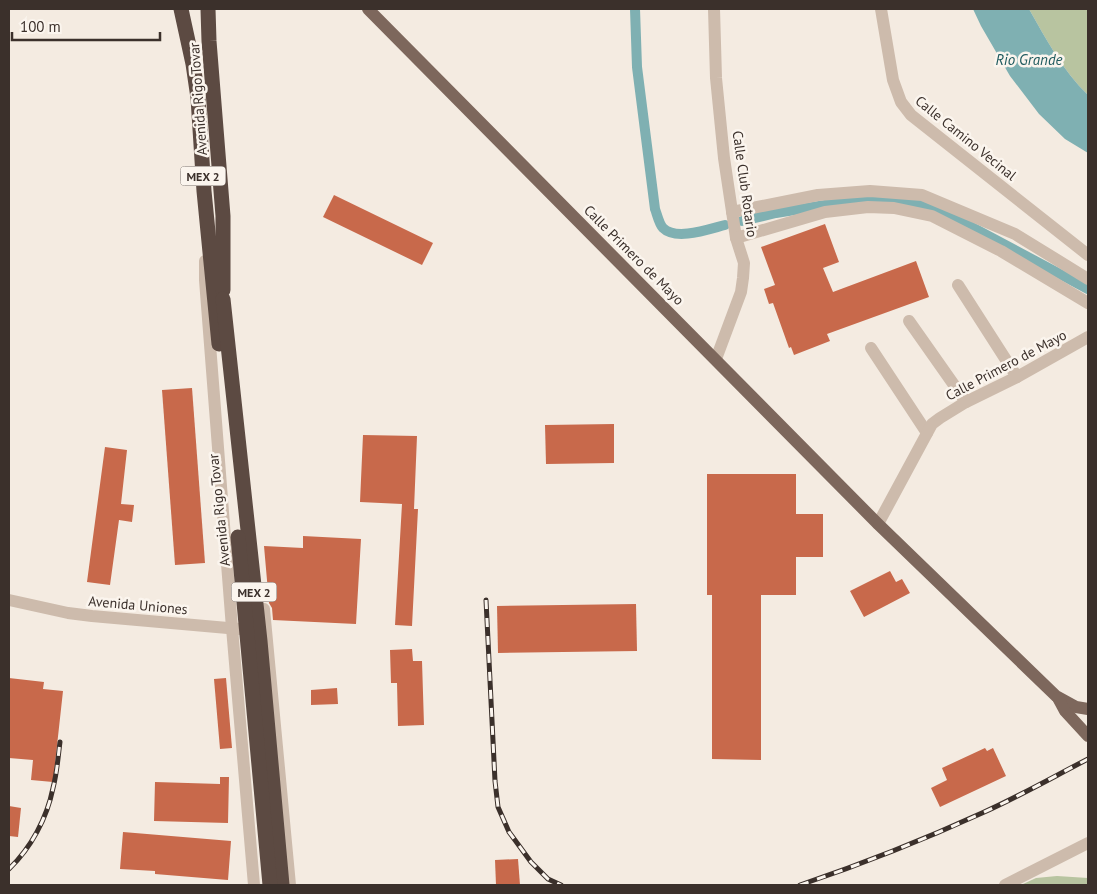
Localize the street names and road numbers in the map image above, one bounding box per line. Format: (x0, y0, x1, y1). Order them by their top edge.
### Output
street label: Avenida Rigo Tovar (185, 42, 211, 156)
street label: Calle Camino Vecinal (912, 92, 1020, 184)
street label: Calle Club Rotario (729, 130, 761, 238)
road number: MEX 2 (180, 167, 226, 186)
street label: Calle Primero de Mayo (580, 201, 688, 309)
street label: Calle Primero de Mayo (942, 326, 1070, 404)
street label: Avenida Rigo Tovar (204, 453, 234, 567)
road number: MEX 2 (232, 582, 276, 602)
street label: Avenida Uniones (88, 592, 189, 618)

